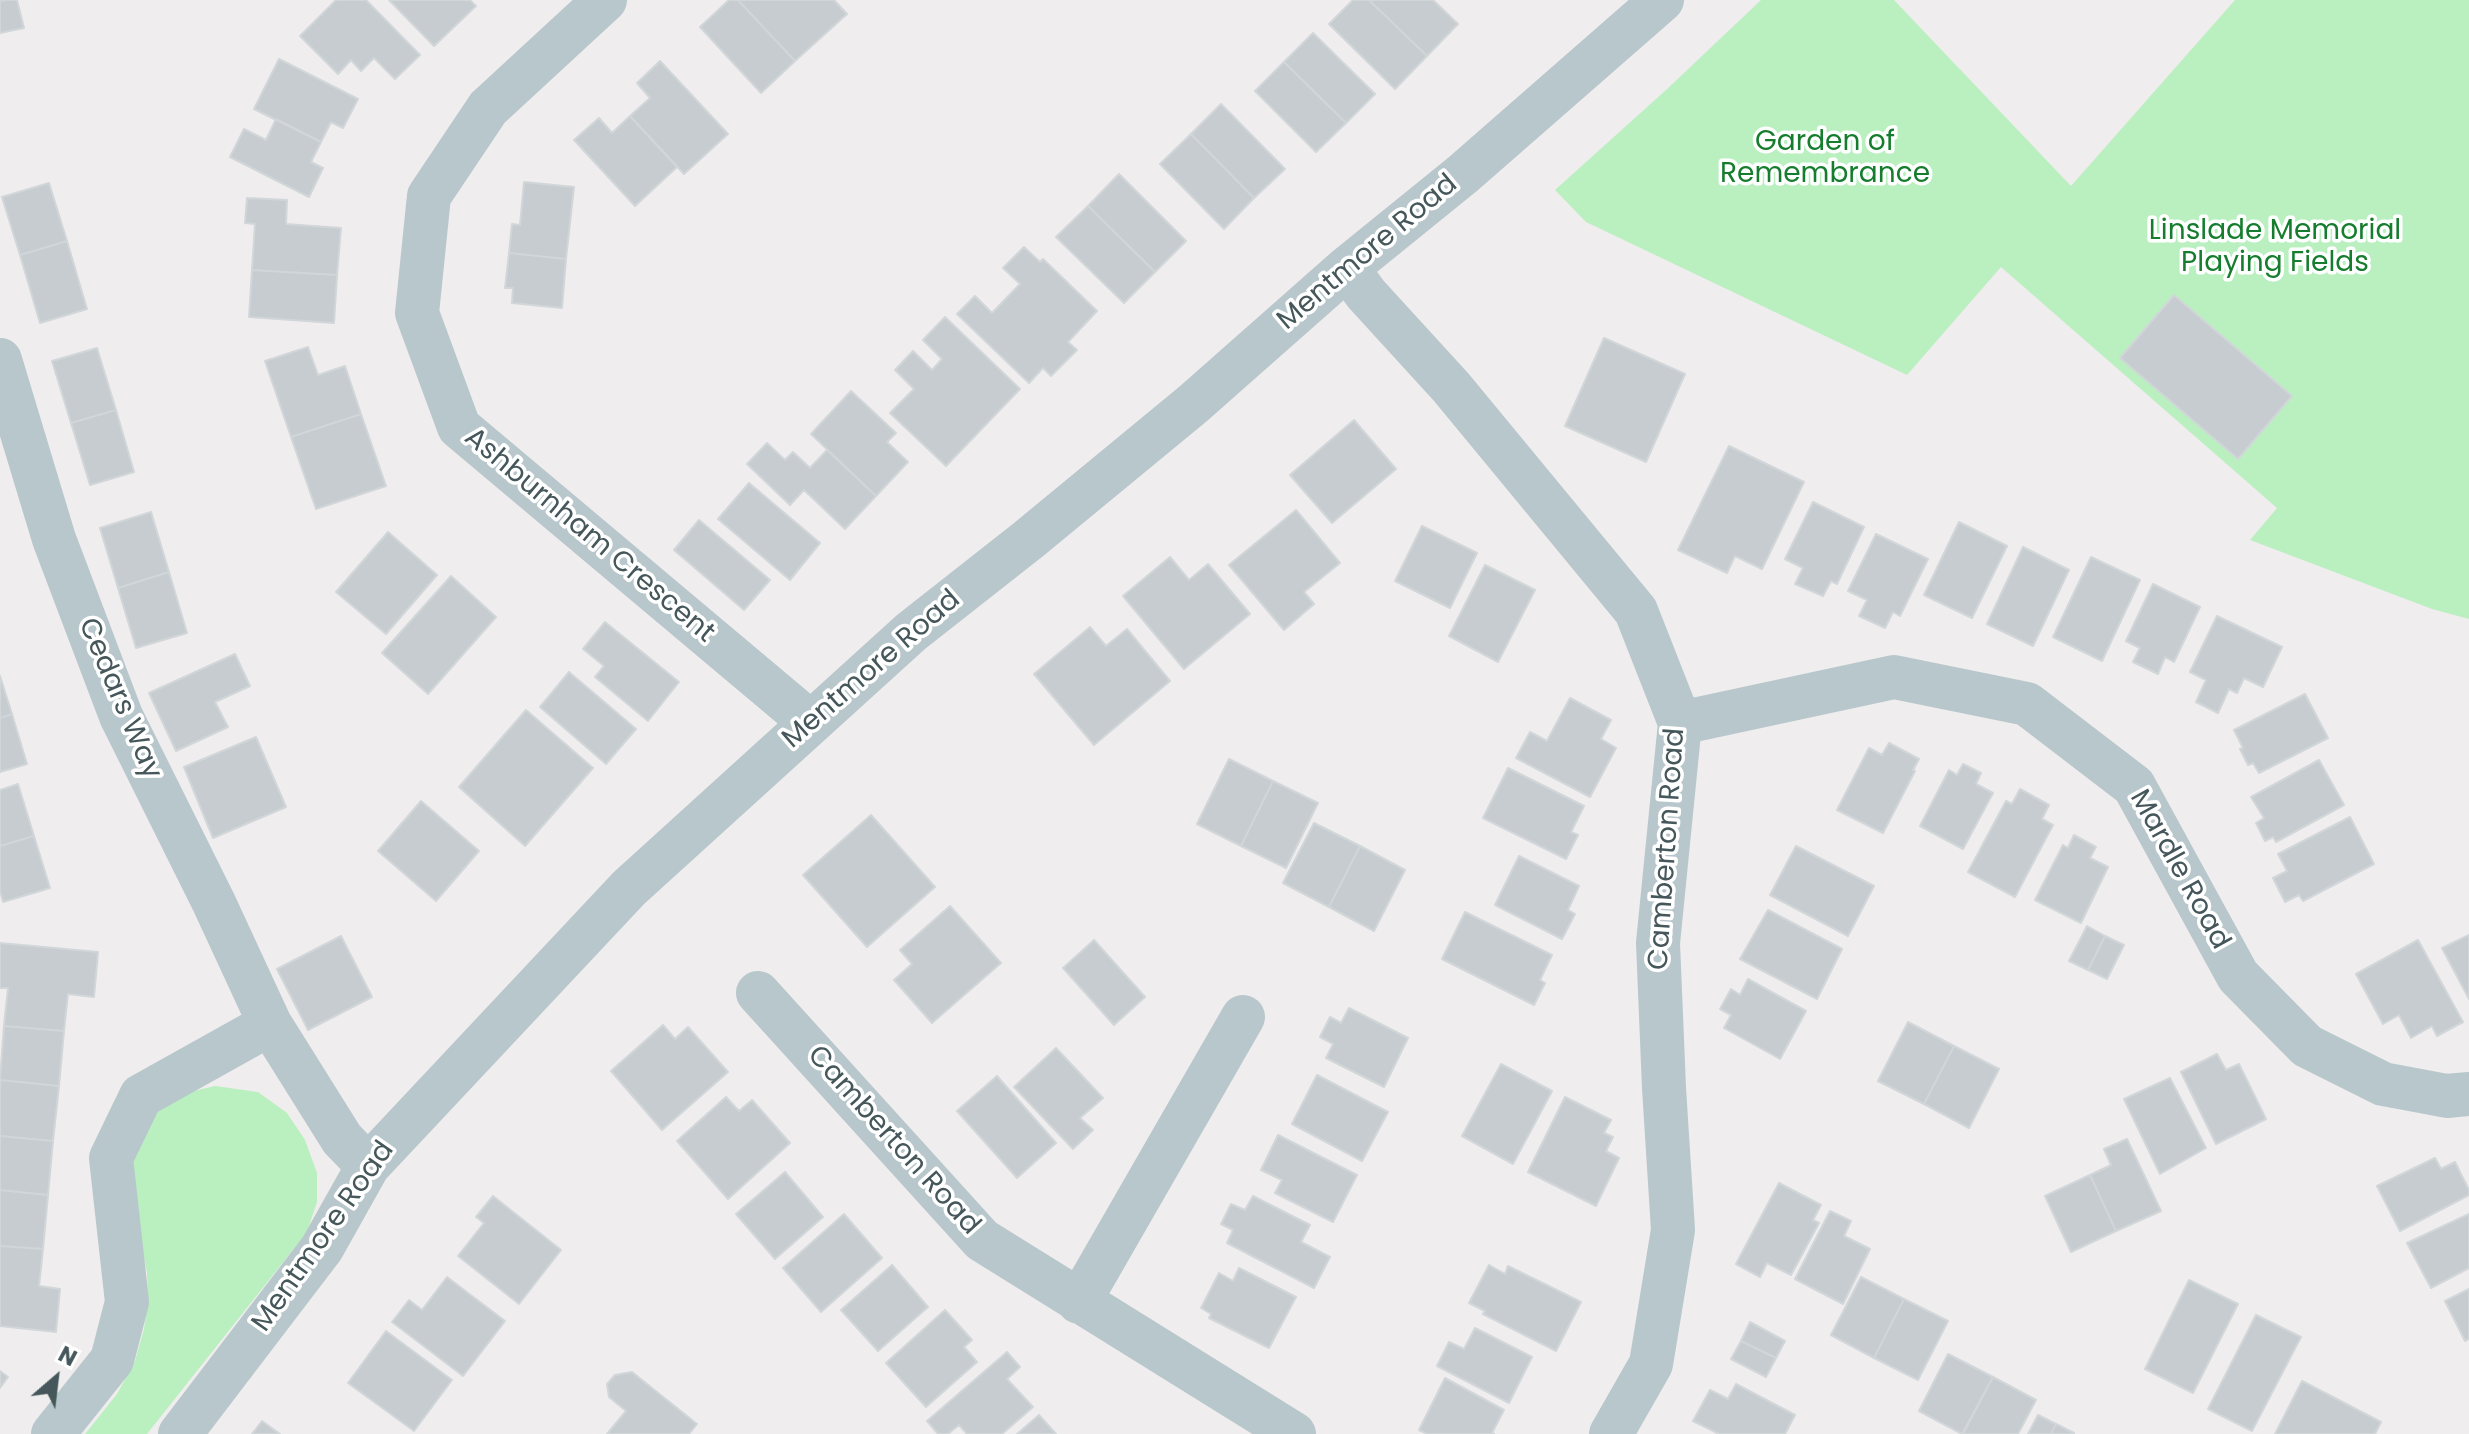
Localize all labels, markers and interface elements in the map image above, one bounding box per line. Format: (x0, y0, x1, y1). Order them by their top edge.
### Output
park label: Garden of Remembrance (1720, 126, 1930, 192)
street label: Mentmore Road (1271, 168, 1465, 338)
park label: Linslade Memorial Playing Fields (2149, 215, 2401, 281)
street label: Ashburnham Crescent (457, 421, 721, 651)
street label: Mentmore Road (776, 584, 968, 756)
street label: Cedars Way (70, 614, 168, 784)
street label: Camberton Road (1643, 727, 1693, 971)
street label: Mardle Road (2121, 784, 2237, 956)
street label: Camberton Road (799, 1040, 987, 1242)
street label: Mentmore Road (246, 1135, 402, 1339)
north arrow (16, 1338, 96, 1418)
text: N (53, 1339, 82, 1374)

